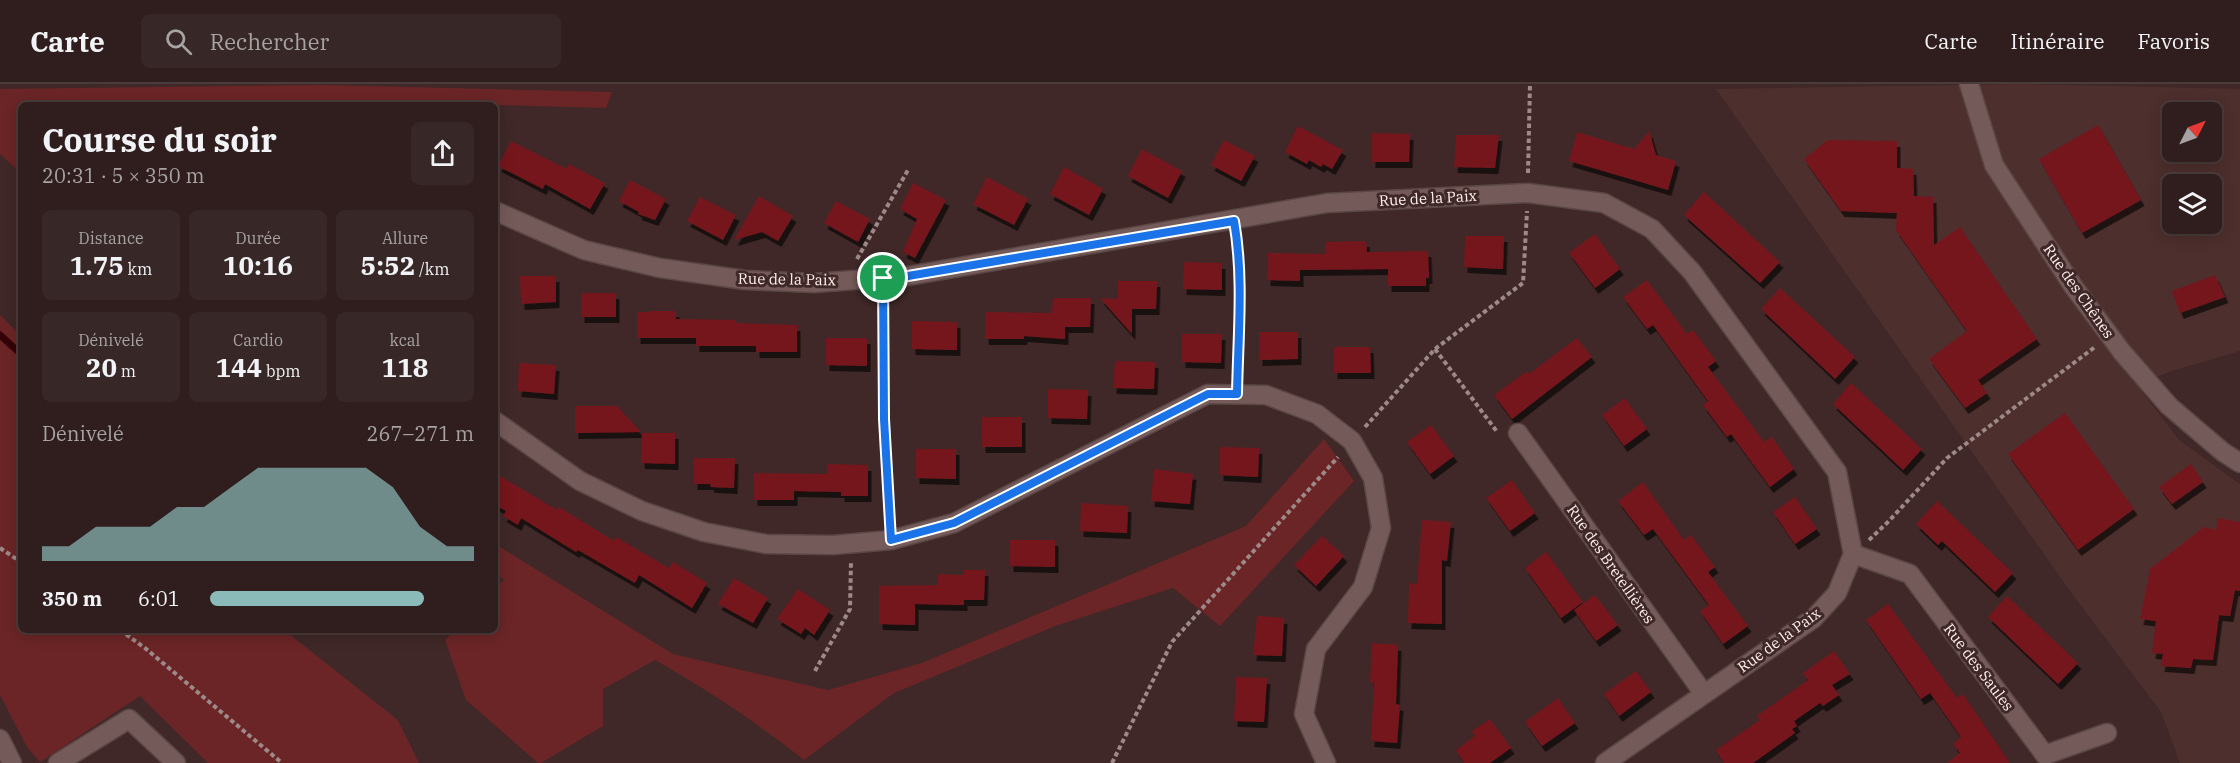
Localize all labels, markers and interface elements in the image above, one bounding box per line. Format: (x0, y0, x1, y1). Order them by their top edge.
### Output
search box (141, 14, 561, 68)
text: Carte (30, 23, 105, 60)
icon: search (162, 25, 195, 58)
text: Rechercher (210, 27, 329, 56)
text: Carte (1924, 27, 1978, 55)
text: Itinéraire (2011, 27, 2104, 55)
text: Favoris (2137, 27, 2210, 55)
north arrow (2162, 102, 2222, 162)
map controls (2162, 102, 2222, 234)
text: Course du soir (42, 118, 277, 161)
button: share (411, 122, 474, 185)
text: 20:31 · 5 × 350 m (42, 162, 205, 189)
button: layers (2162, 174, 2222, 234)
street label: Rue de la Paix (1379, 186, 1477, 210)
text: Distance (78, 228, 144, 248)
text: Durée (235, 228, 281, 248)
text: Allure (382, 228, 428, 248)
street label: Rue des Chênes (2039, 240, 2119, 342)
text: 1.75 (70, 248, 124, 282)
text: 10:16 (223, 248, 293, 282)
text: 5:52 (361, 248, 415, 282)
pin (857, 252, 908, 303)
text: km (124, 259, 152, 279)
text: /km (415, 259, 449, 279)
icon: arrive (866, 261, 899, 294)
street label: Rue de la Paix (738, 269, 836, 289)
text: Dénivelé (78, 330, 144, 350)
text: Cardio (233, 330, 283, 350)
text: kcal (390, 330, 420, 350)
text: 20 (86, 350, 117, 384)
text: 144 (215, 350, 262, 384)
text: 118 (382, 350, 428, 384)
text: m (117, 361, 136, 381)
text: bpm (262, 361, 301, 381)
text: Dénivelé (42, 420, 124, 447)
text: 267–271 m (367, 420, 474, 447)
street label: Rue des Bretellières (1563, 501, 1659, 627)
text: 350 m (42, 585, 102, 612)
text: 6:01 (138, 585, 180, 612)
street label: Rue de la Paix (1734, 603, 1824, 677)
street label: Rue des Saules (1940, 619, 2018, 715)

